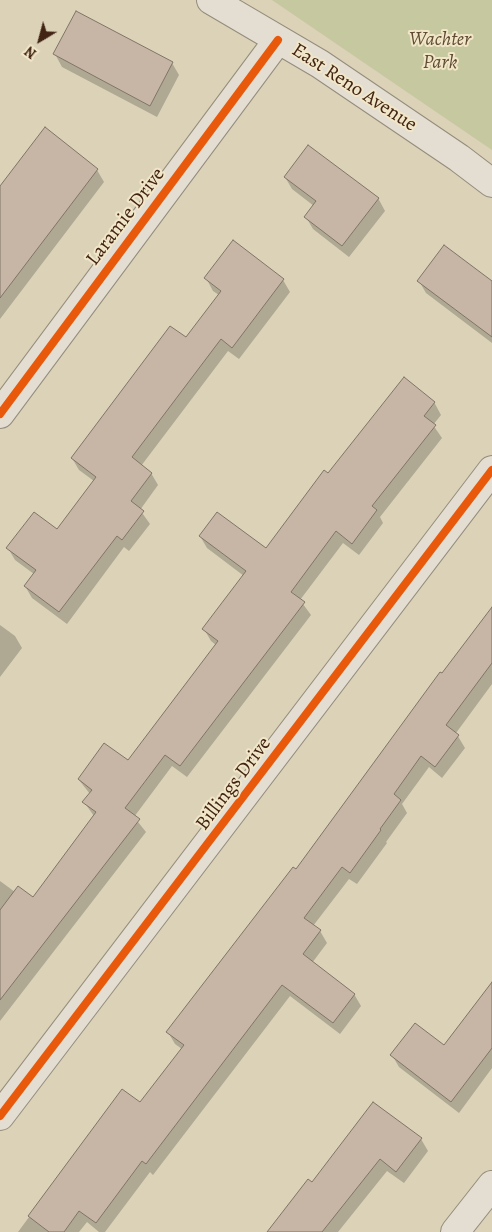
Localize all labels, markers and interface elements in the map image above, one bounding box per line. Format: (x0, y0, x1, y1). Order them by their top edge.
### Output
north arrow (15, 15, 65, 65)
park label: Wachter Park (409, 28, 471, 75)
street label: East Reno Avenue (287, 39, 421, 137)
text: N (21, 42, 40, 63)
street label: Laramie Drive (81, 163, 171, 271)
street label: Billings Drive (191, 733, 277, 835)

